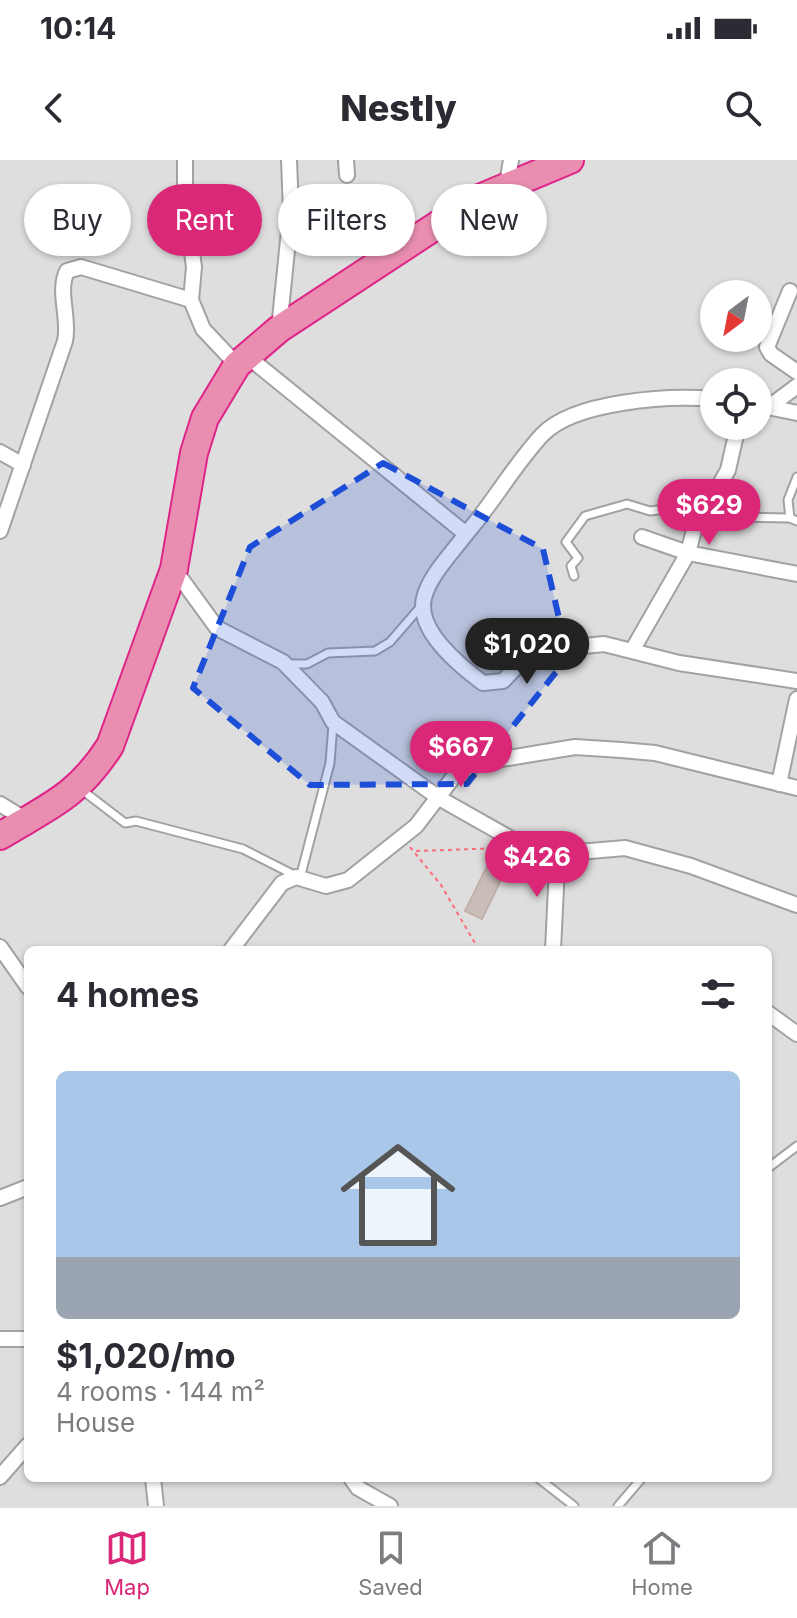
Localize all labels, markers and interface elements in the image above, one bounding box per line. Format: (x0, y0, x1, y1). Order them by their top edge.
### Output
text: 10:14 (40, 10, 116, 46)
icon: back (32, 86, 76, 130)
text: Nestly (340, 86, 457, 130)
icon: search (721, 86, 765, 130)
chip: Buy (24, 184, 131, 256)
chip: Rent (147, 184, 262, 256)
chip: Filters (278, 184, 415, 256)
chip: New (431, 184, 547, 256)
north arrow (700, 280, 772, 352)
map controls (700, 280, 772, 440)
button: locate (700, 368, 772, 440)
pin: $629 (662, 479, 756, 547)
text: $629 (675, 489, 743, 520)
pin: $1,020 (462, 618, 592, 686)
text: $1,020 (483, 628, 571, 659)
pin: $667 (414, 721, 508, 789)
text: $667 (428, 731, 494, 762)
pin: $426 (490, 831, 584, 899)
text: $426 (503, 841, 571, 872)
icon: filters (696, 972, 740, 1016)
text: 4 homes (56, 974, 199, 1015)
icon: home (326, 1123, 470, 1267)
text: $1,020/mo (56, 1335, 236, 1376)
text: 4 rooms · 144 m² (56, 1376, 265, 1407)
text: House (56, 1407, 135, 1438)
tab: Map (104, 1526, 150, 1600)
tab: Saved (358, 1526, 423, 1600)
tab: Home (631, 1526, 693, 1600)

